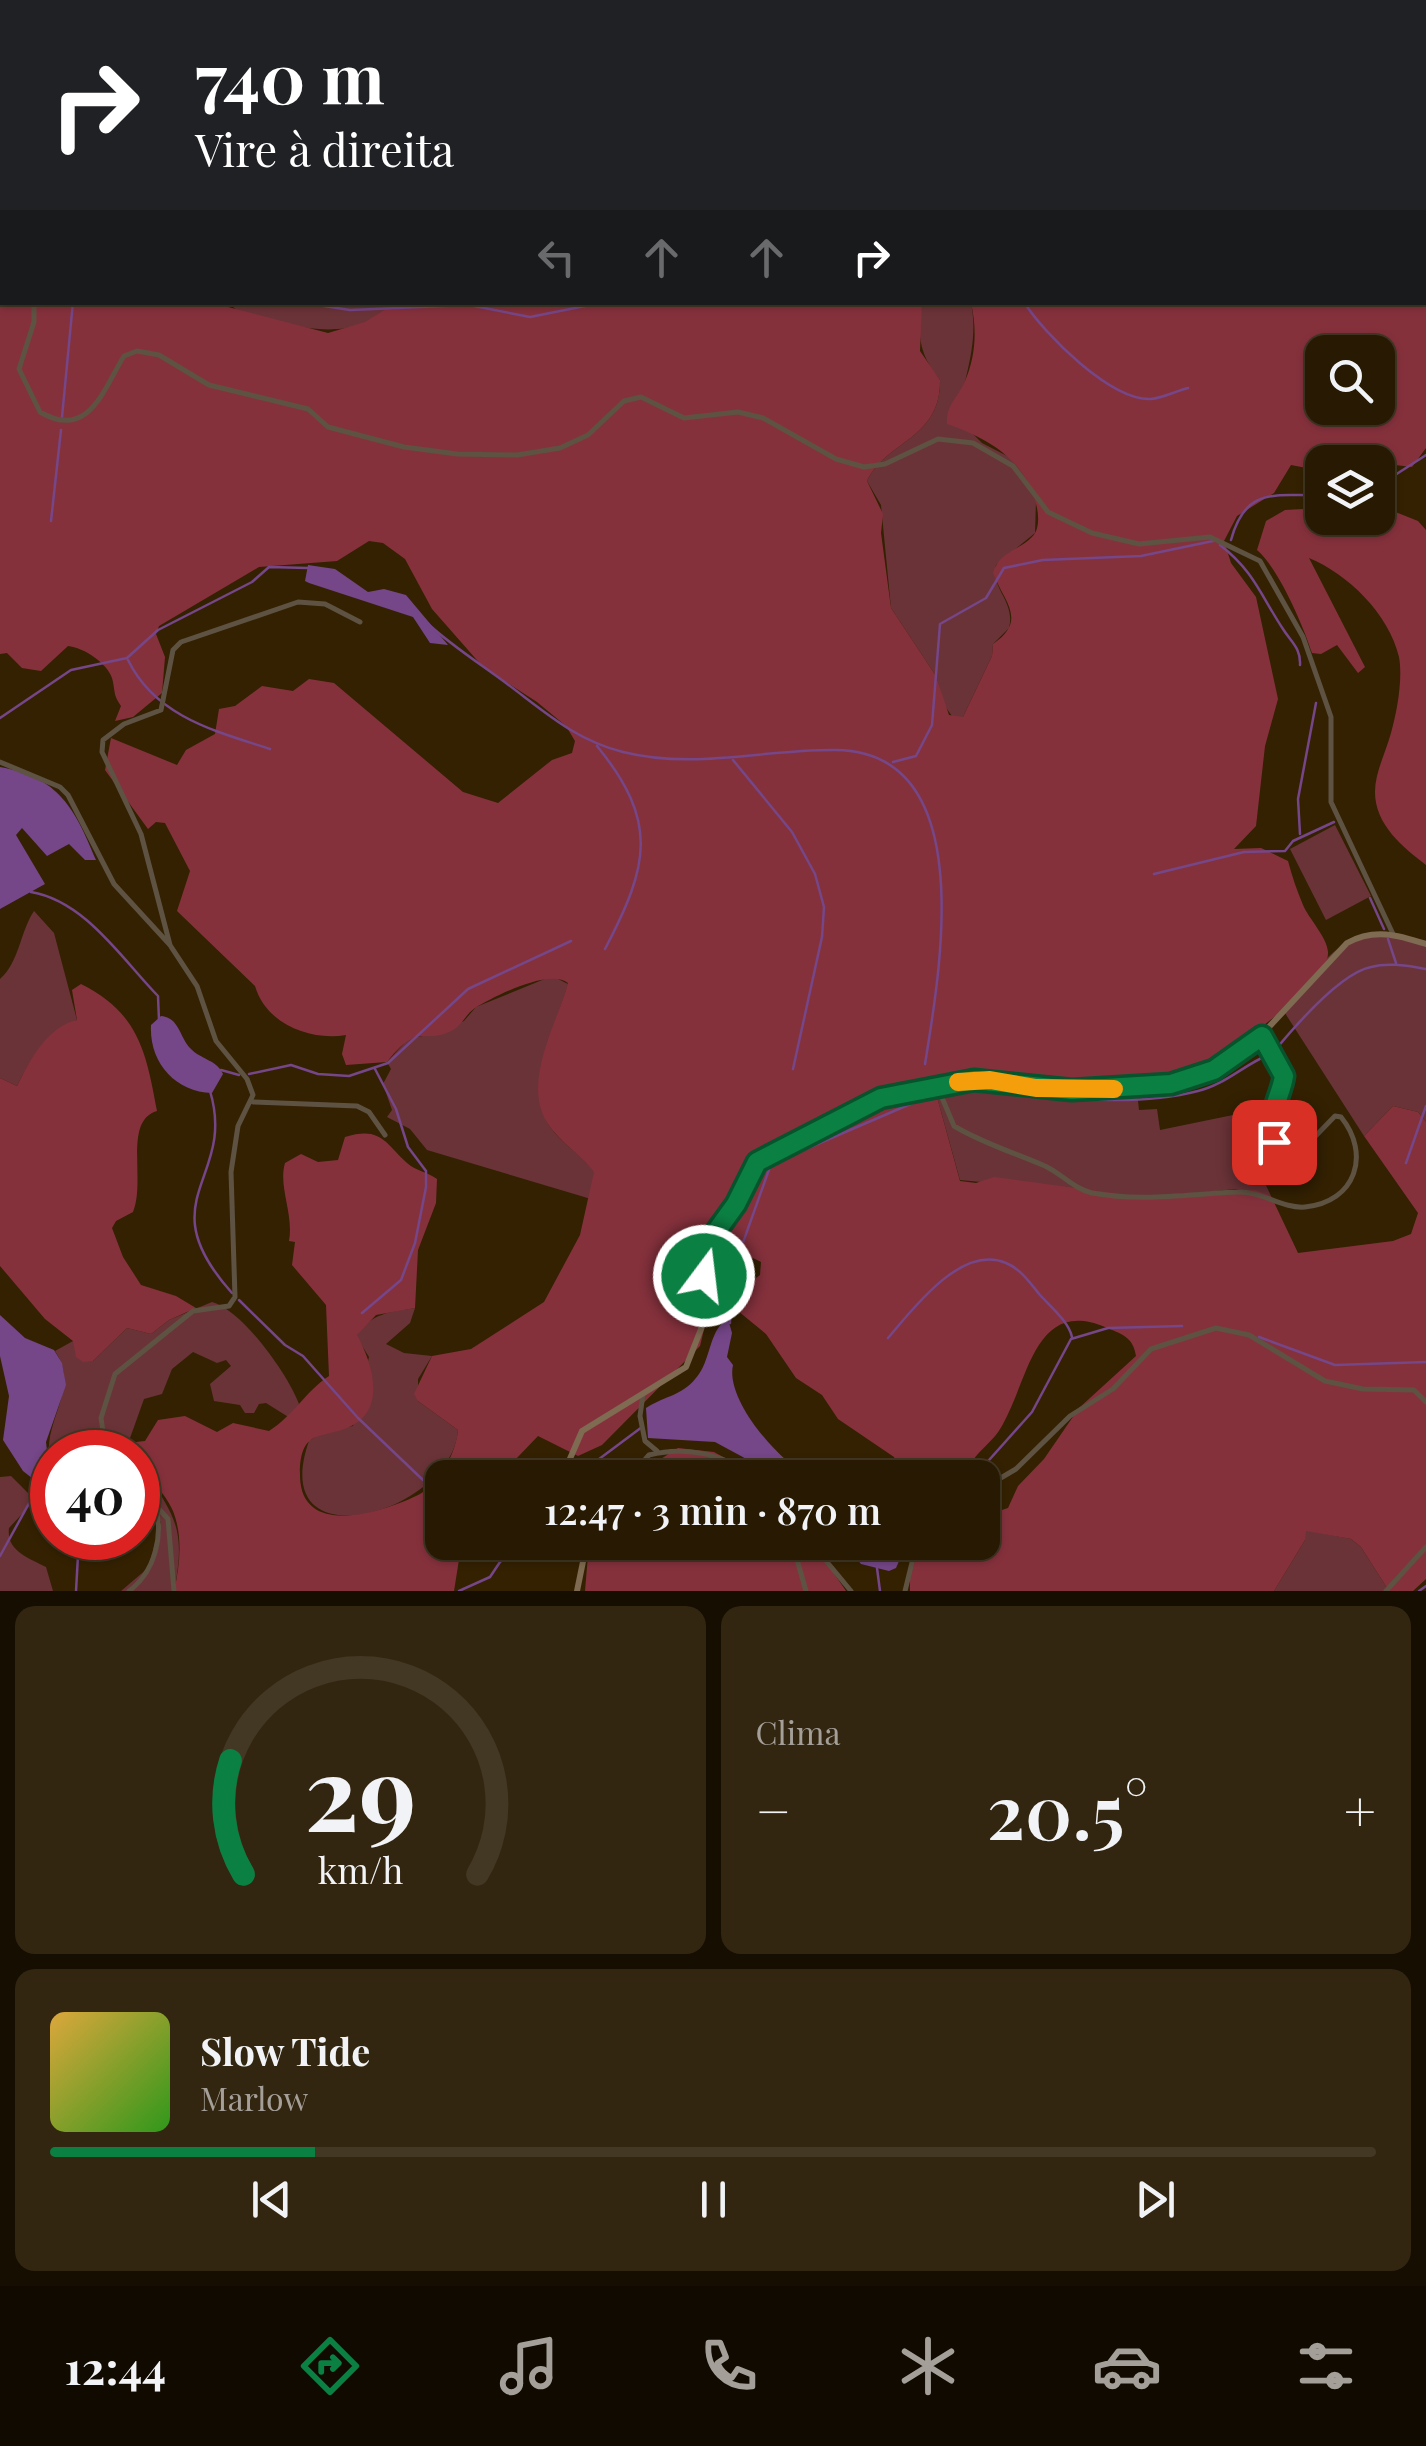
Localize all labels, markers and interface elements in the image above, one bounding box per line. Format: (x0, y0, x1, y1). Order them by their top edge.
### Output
text: 740 m (195, 28, 385, 122)
icon: right (30, 40, 160, 170)
text: Vire à direita (195, 118, 454, 178)
icon: left (529, 230, 584, 285)
icon: ahead (634, 230, 689, 285)
icon: ahead (739, 230, 794, 285)
icon: right (844, 230, 899, 285)
map controls (1305, 335, 1395, 535)
button: search (1305, 335, 1395, 425)
button: layers (1305, 445, 1395, 535)
pin (1232, 1100, 1317, 1185)
icon: arrive (1247, 1115, 1302, 1170)
position arrow (652, 1224, 756, 1328)
speed limit sign: 40 (30, 1430, 160, 1560)
text: 12:47 · 3 min · 870 m (544, 1484, 881, 1535)
text: Clima (756, 1710, 840, 1753)
text: 29 (304, 1719, 416, 1858)
text: 20.5° (987, 1759, 1148, 1859)
text: − (756, 1772, 791, 1846)
text: + (1344, 1772, 1376, 1846)
text: km/h (317, 1845, 403, 1893)
text: Slow Tide (200, 2025, 370, 2076)
text: Marlow (200, 2076, 308, 2119)
icon: previous (244, 2172, 299, 2227)
icon: pause (686, 2172, 741, 2227)
icon: next (1128, 2172, 1183, 2227)
icon: directions (295, 2331, 365, 2401)
icon: music (494, 2331, 564, 2401)
icon: phone (694, 2331, 764, 2401)
icon: climate (893, 2331, 963, 2401)
icon: car (1092, 2331, 1162, 2401)
icon: filters (1291, 2331, 1361, 2401)
text: 12:44 (65, 2336, 166, 2396)

